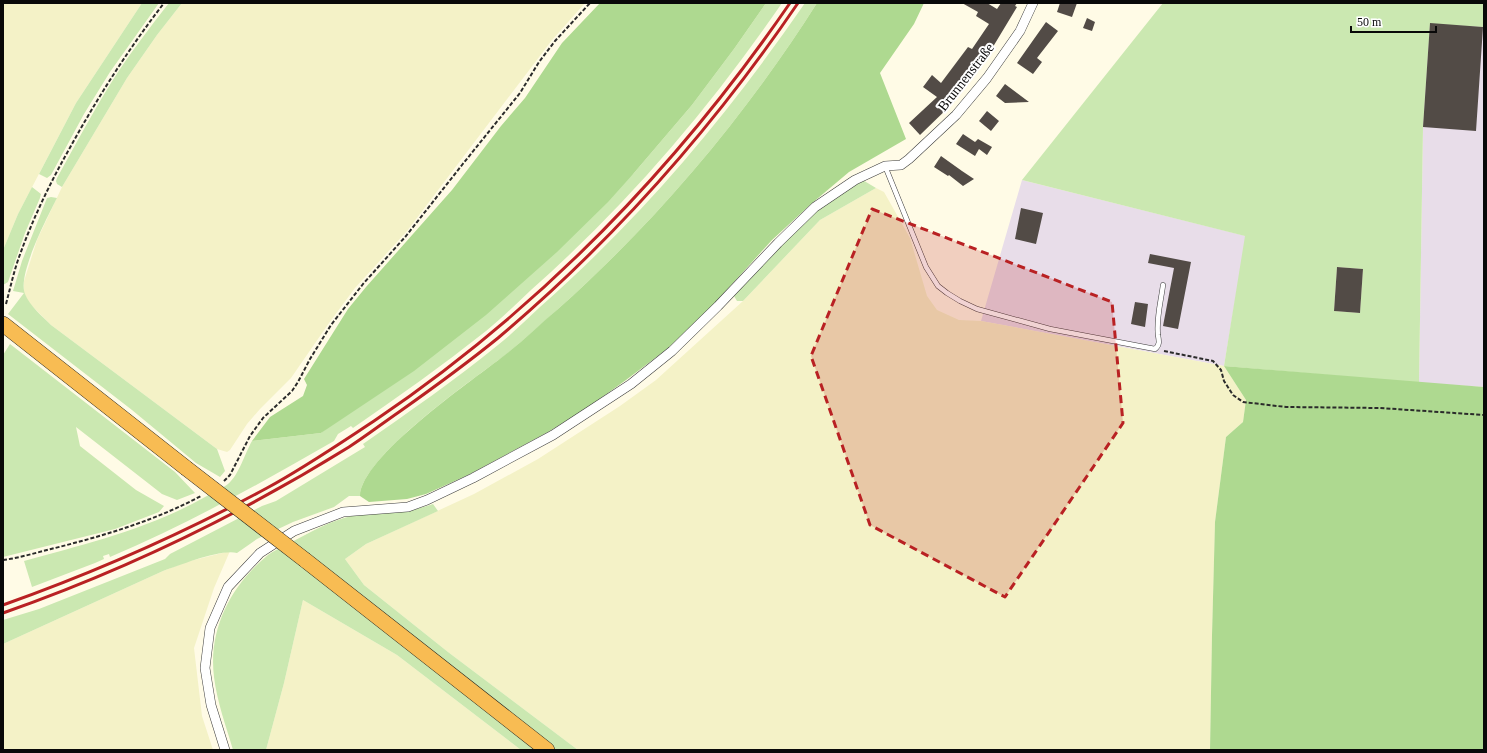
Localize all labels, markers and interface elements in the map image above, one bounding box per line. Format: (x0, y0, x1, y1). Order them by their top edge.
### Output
scale bar (1351, 8, 1436, 34)
text: 50 m (1357, 15, 1382, 29)
street label: Brunnenstraße (935, 40, 997, 114)

